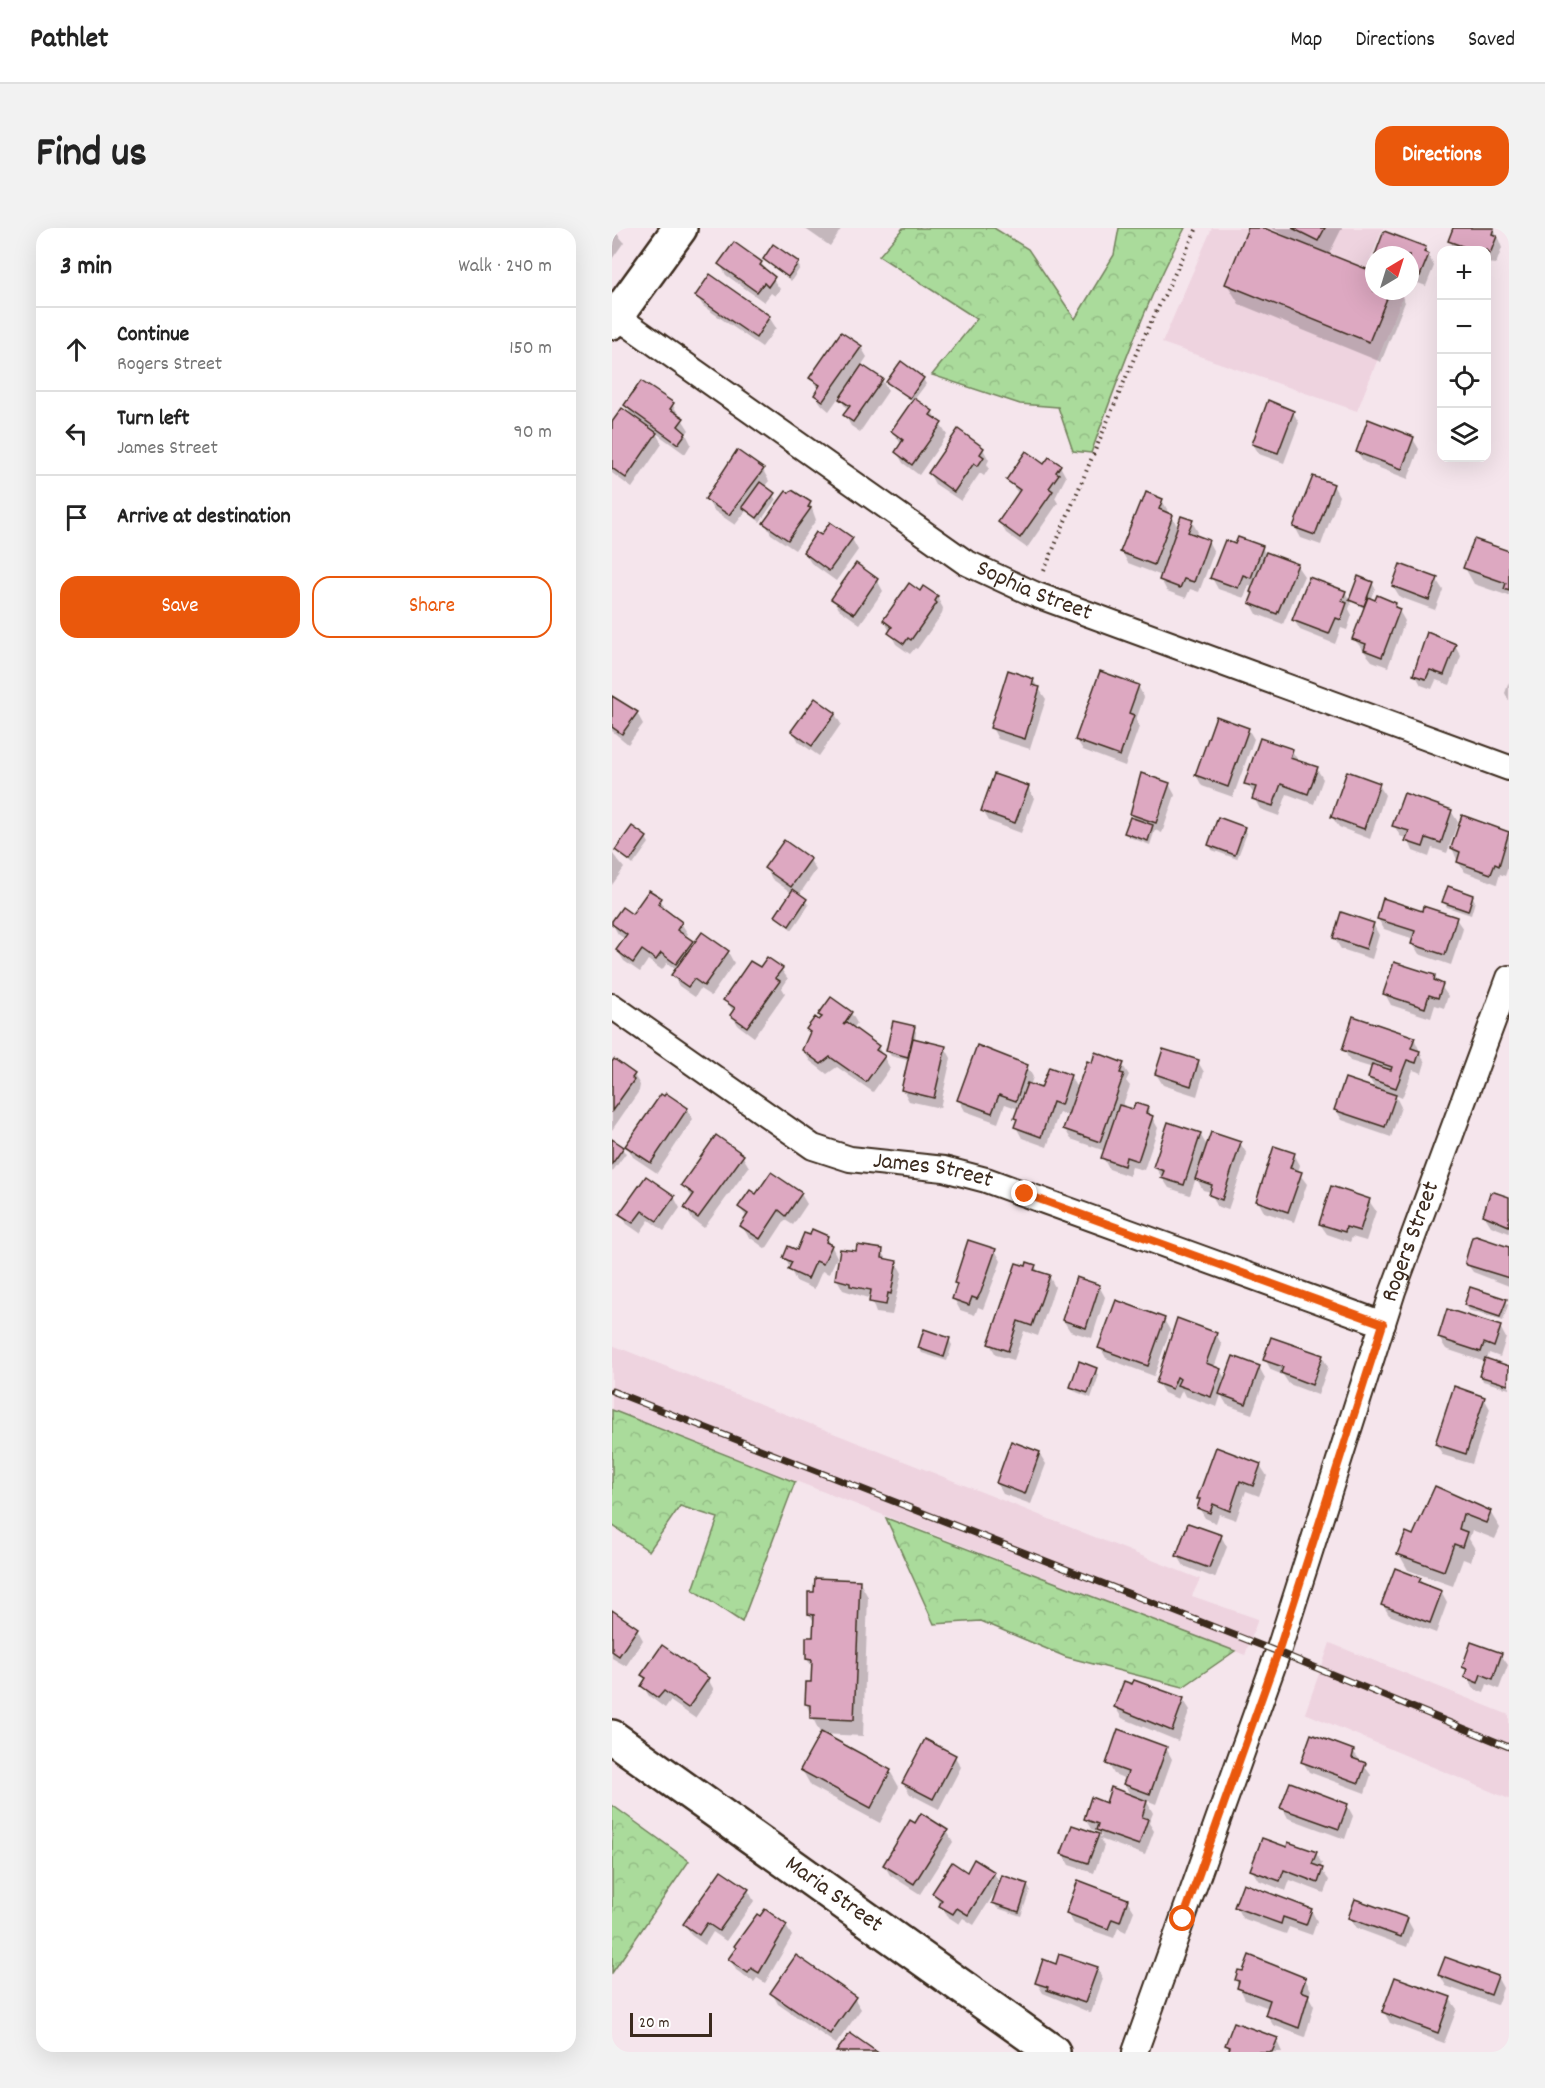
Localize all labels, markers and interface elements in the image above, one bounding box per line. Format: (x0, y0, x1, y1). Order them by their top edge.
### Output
text: Pathlet (30, 21, 108, 61)
text: Map (1291, 26, 1322, 56)
text: Directions (1355, 26, 1435, 56)
text: Saved (1468, 26, 1515, 56)
text: Find us (36, 126, 147, 186)
button: Directions (1375, 126, 1509, 186)
north arrow (1365, 246, 1419, 300)
map controls (1437, 246, 1491, 462)
button: + (1437, 246, 1491, 300)
text: 3 min (60, 249, 112, 286)
text: Walk · 240 m (458, 253, 552, 281)
button: − (1437, 300, 1491, 354)
text: Continue (117, 320, 189, 351)
icon: ahead (60, 333, 93, 366)
text: 150 m (509, 335, 552, 363)
text: Rogers Street (117, 351, 222, 379)
button: locate (1437, 354, 1491, 408)
text: Turn left (117, 404, 189, 435)
button: layers (1437, 408, 1491, 462)
icon: left (60, 417, 93, 450)
text: 90 m (514, 419, 552, 447)
text: James Street (117, 435, 218, 463)
icon: arrive (60, 501, 93, 534)
text: Arrive at destination (117, 502, 291, 533)
street label: Sophia Street (970, 552, 1097, 631)
button: Save (60, 576, 300, 638)
button: Share (312, 576, 552, 638)
street label: James Street (871, 1145, 998, 1198)
street label: Rogers Street (1374, 1177, 1449, 1306)
route end (1011, 1180, 1037, 1206)
street label: Maria Street (777, 1848, 890, 1942)
route start (1169, 1905, 1195, 1931)
scale bar (630, 2010, 712, 2038)
text: 20 m (639, 2012, 669, 2035)

